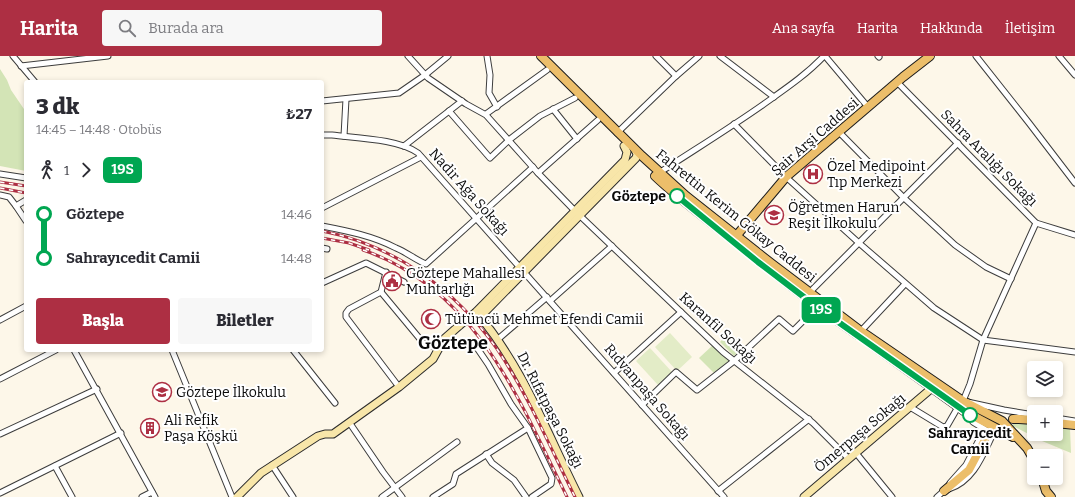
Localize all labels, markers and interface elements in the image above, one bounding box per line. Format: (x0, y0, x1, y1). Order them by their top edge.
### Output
search box (102, 10, 382, 46)
text: Harita (20, 17, 78, 40)
icon: search (116, 17, 138, 39)
text: Burada ara (148, 19, 224, 37)
text: Ana sayfa (772, 20, 835, 37)
text: Harita (857, 20, 898, 37)
text: Hakkında (920, 20, 983, 37)
text: İletişim (1005, 20, 1055, 37)
text: 3 dk (36, 93, 79, 120)
street label: Şair Arşi Caddesi (768, 95, 862, 179)
text: ₺27 (285, 105, 312, 123)
street label: Sahra Aralığı Sokağı (937, 106, 1041, 210)
text: 14:45 – 14:48 · Otobüs (36, 122, 162, 137)
street label: Nadir Ağa Sokağı (426, 145, 512, 239)
street label: Fahrettin Kerim Gökay Caddesi (652, 146, 820, 286)
place label: Özel Medipoint Tıp Merkezi (827, 158, 926, 191)
icon: walk (36, 159, 58, 181)
icon: forward (75, 159, 97, 181)
text: 19S (111, 161, 134, 178)
text: 1 (64, 163, 69, 178)
hospital icon: Özel Medipoint Tıp Merkezi (802, 163, 824, 185)
place label: Göztepe (612, 188, 666, 205)
marker: Göztepe (669, 188, 685, 204)
place label: Öğretmen Harun Reşit İlkokulu (788, 199, 899, 232)
school or university icon: Öğretmen Harun Reşit İlkokulu (763, 204, 785, 226)
text: Göztepe (66, 205, 124, 223)
text: 14:46 (281, 207, 312, 222)
text: Sahrayıcedit Camii (66, 249, 200, 267)
text: 14:48 (281, 251, 312, 266)
place label: Göztepe Mahallesi Muhtarlığı (406, 265, 525, 298)
public building icon: Göztepe Mahallesi Muhtarlığı (381, 270, 403, 292)
street label: Karanfil Sokağı (676, 289, 760, 367)
line badge: 19S (798, 297, 844, 323)
button: Başla (36, 298, 170, 344)
button: Biletler (178, 298, 312, 344)
text: 19S (810, 301, 832, 318)
mosque icon: Tütüncü Mehmet Efendi Camii (420, 308, 442, 330)
place label: Tütüncü Mehmet Efendi Camii (445, 311, 643, 328)
district label: Göztepe (418, 332, 488, 354)
street label: Rıdvanpaşa Sokağı (601, 341, 693, 443)
street label: Dr. Rıfatpaşa Sokağı (513, 349, 587, 471)
map controls (1027, 361, 1063, 485)
button: layers (1027, 361, 1063, 397)
school or university icon: Göztepe İlkokulu (151, 381, 173, 403)
place label: Göztepe İlkokulu (176, 384, 286, 401)
street label: Ömerpaşa Sokağı (811, 390, 909, 476)
button: + (1027, 405, 1063, 441)
marker: Sahrayıcedit Camii (962, 407, 978, 423)
place label: Ali Refik Paşa Köşkü (164, 412, 238, 445)
building icon: Ali Refik Paşa Köşkü (139, 417, 161, 439)
place label: Sahrayıcedit Camii (928, 425, 1012, 458)
button: − (1027, 449, 1063, 485)

